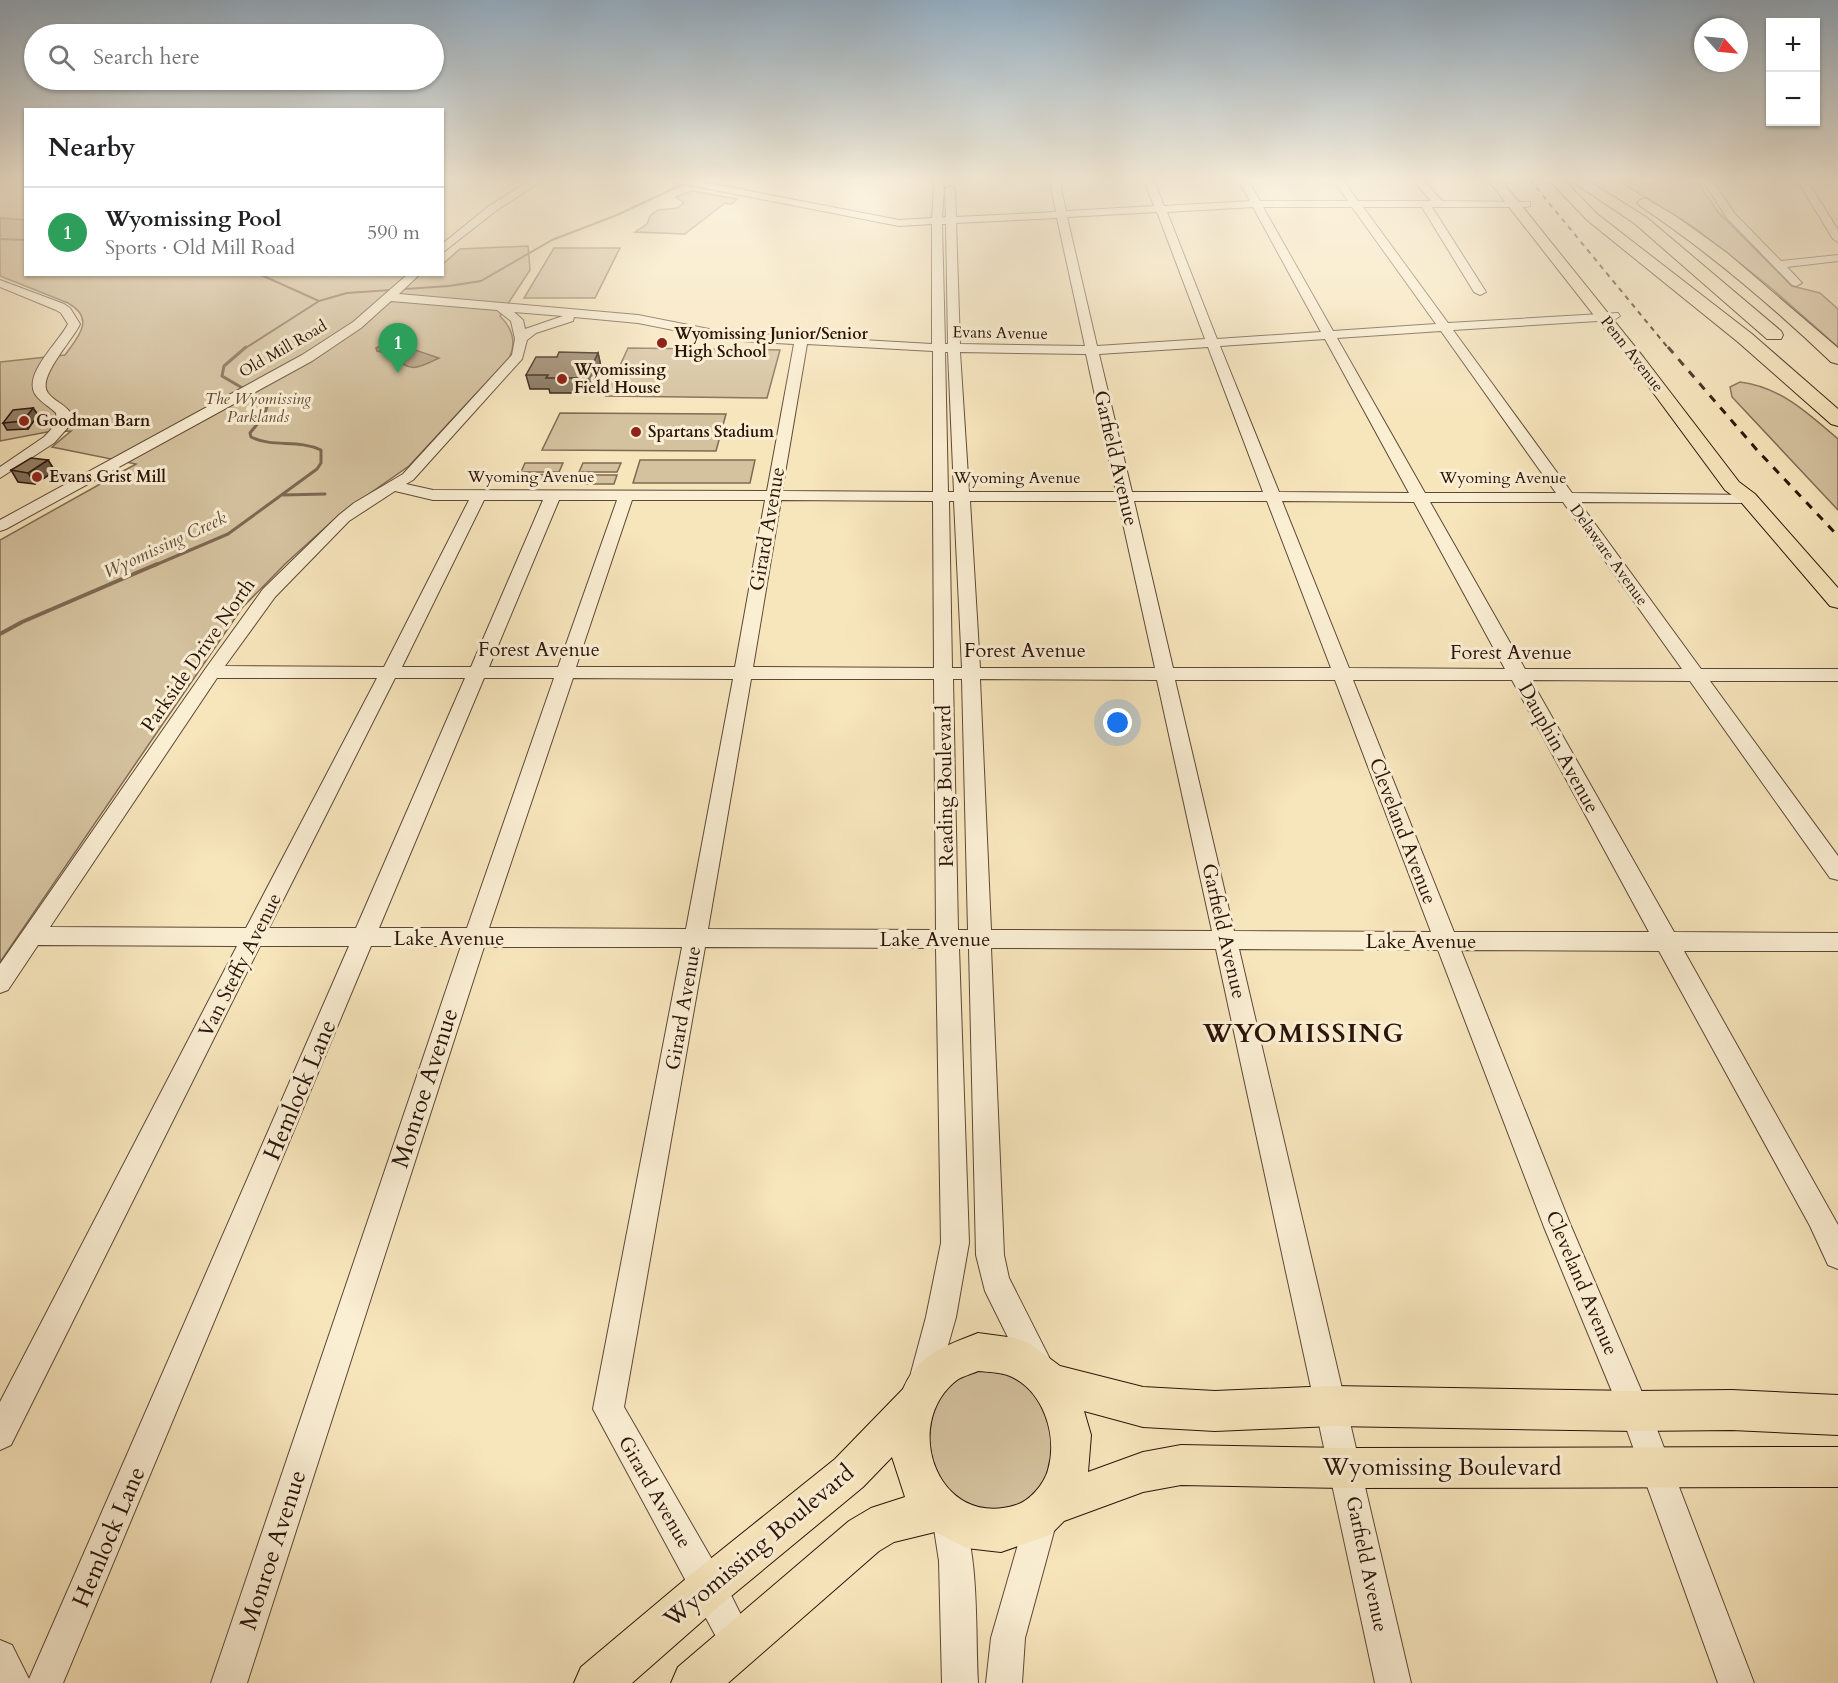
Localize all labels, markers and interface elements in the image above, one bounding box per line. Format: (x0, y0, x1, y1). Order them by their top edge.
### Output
north arrow (1694, 18, 1748, 72)
map controls (1766, 18, 1820, 126)
button: + (1766, 18, 1820, 72)
search box (24, 24, 444, 90)
icon: search (45, 41, 78, 74)
text: Search here (93, 42, 200, 72)
button: − (1766, 72, 1820, 126)
text: Nearby (48, 130, 136, 165)
text: Wyomissing Pool (105, 204, 281, 234)
text: 1 (62, 219, 73, 246)
text: 590 m (367, 219, 420, 246)
text: Sports · Old Mill Road (105, 234, 295, 261)
street label: Penn Avenue (1595, 311, 1669, 397)
street label: Old Mill Road (235, 315, 331, 383)
street label: Evans Avenue (952, 321, 1048, 345)
place label: Wyomissing Junior/Senior High School (673, 323, 868, 363)
pin: 1 (378, 324, 418, 373)
marker: Wyomissing Junior/Senior High School (655, 336, 669, 350)
place label: Wyomissing Field House (573, 359, 666, 399)
marker: Wyomissing Field House (555, 372, 569, 386)
park label: The Wyomissing Parklands (205, 388, 312, 428)
street label: Garfield Avenue (1087, 388, 1145, 528)
place label: Goodman Barn (36, 410, 151, 432)
marker: Goodman Barn (17, 414, 31, 428)
place label: Spartans Stadium (648, 421, 774, 443)
marker: Spartans Stadium (629, 425, 643, 439)
street label: Girard Avenue (743, 465, 791, 593)
place label: Evans Grist Mill (49, 466, 166, 488)
street label: Wyoming Avenue (466, 466, 595, 488)
street label: Wyoming Avenue (952, 467, 1081, 489)
street label: Wyoming Avenue (1438, 467, 1567, 489)
marker: Evans Grist Mill (30, 470, 44, 484)
street label: Delaware Avenue (1565, 500, 1653, 610)
water label: Wyomissing Creek (99, 505, 231, 585)
street label: Parkside Drive North (135, 573, 261, 737)
street label: Forest Avenue (478, 636, 600, 663)
street label: Forest Avenue (964, 637, 1086, 664)
street label: Forest Avenue (1450, 639, 1572, 666)
street label: Dauphin Avenue (1512, 678, 1606, 818)
street label: Reading Boulevard (930, 704, 960, 867)
your location (1103, 708, 1132, 737)
street label: Cleveland Avenue (1363, 754, 1443, 908)
street label: Garfield Avenue (1195, 861, 1253, 1001)
street label: Van Steffy Avenue (192, 888, 288, 1042)
street label: Lake Avenue (394, 925, 504, 952)
street label: Lake Avenue (880, 926, 990, 953)
street label: Lake Avenue (1366, 928, 1476, 955)
street label: Girard Avenue (659, 944, 707, 1072)
street label: Monroe Avenue (384, 1004, 466, 1172)
street label: Hemlock Lane (256, 1015, 344, 1165)
district label: WYOMISSING (1202, 1016, 1405, 1051)
street label: Cleveland Avenue (1539, 1207, 1625, 1359)
street label: Girard Avenue (612, 1431, 698, 1553)
street label: Wyomissing Boulevard (1321, 1451, 1562, 1484)
street label: Wyomissing Boulevard (656, 1456, 861, 1636)
street label: Hemlock Lane (65, 1462, 153, 1612)
street label: Monroe Avenue (232, 1466, 314, 1634)
street label: Garfield Avenue (1339, 1494, 1395, 1634)

